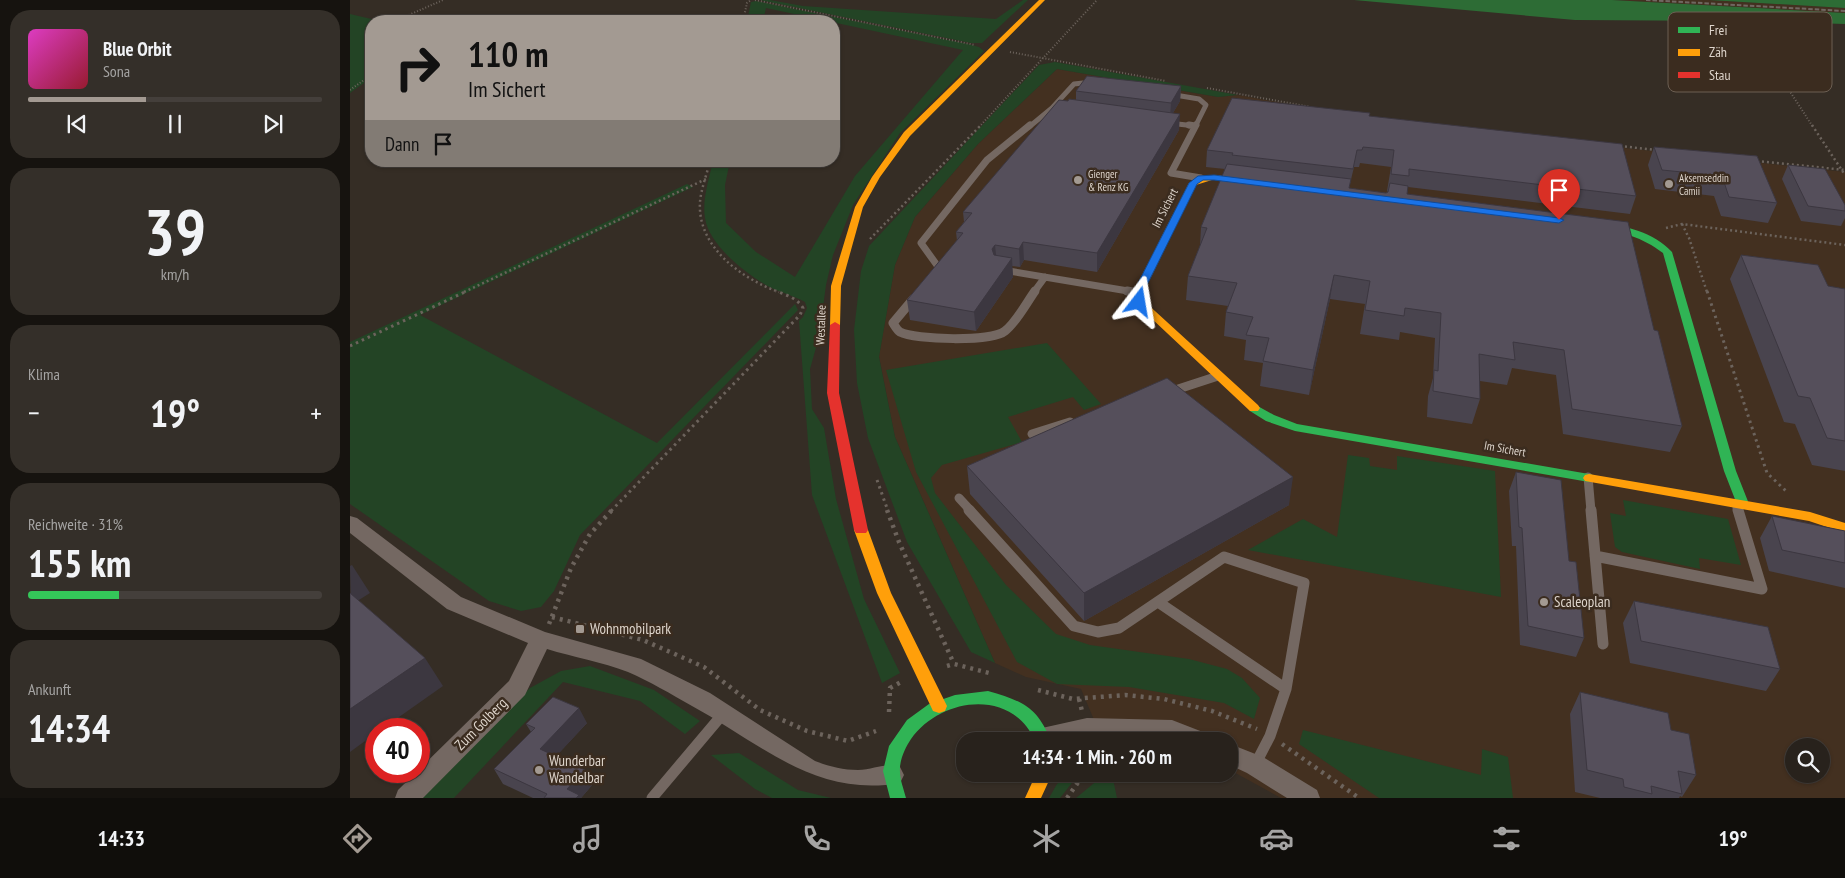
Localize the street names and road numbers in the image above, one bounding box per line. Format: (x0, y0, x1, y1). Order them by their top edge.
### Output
street label: Im Sichert (1148, 185, 1181, 230)
street label: Westallee (812, 305, 829, 345)
street label: Im Sichert (1483, 437, 1528, 460)
street label: Zum Golberg (450, 693, 511, 754)

